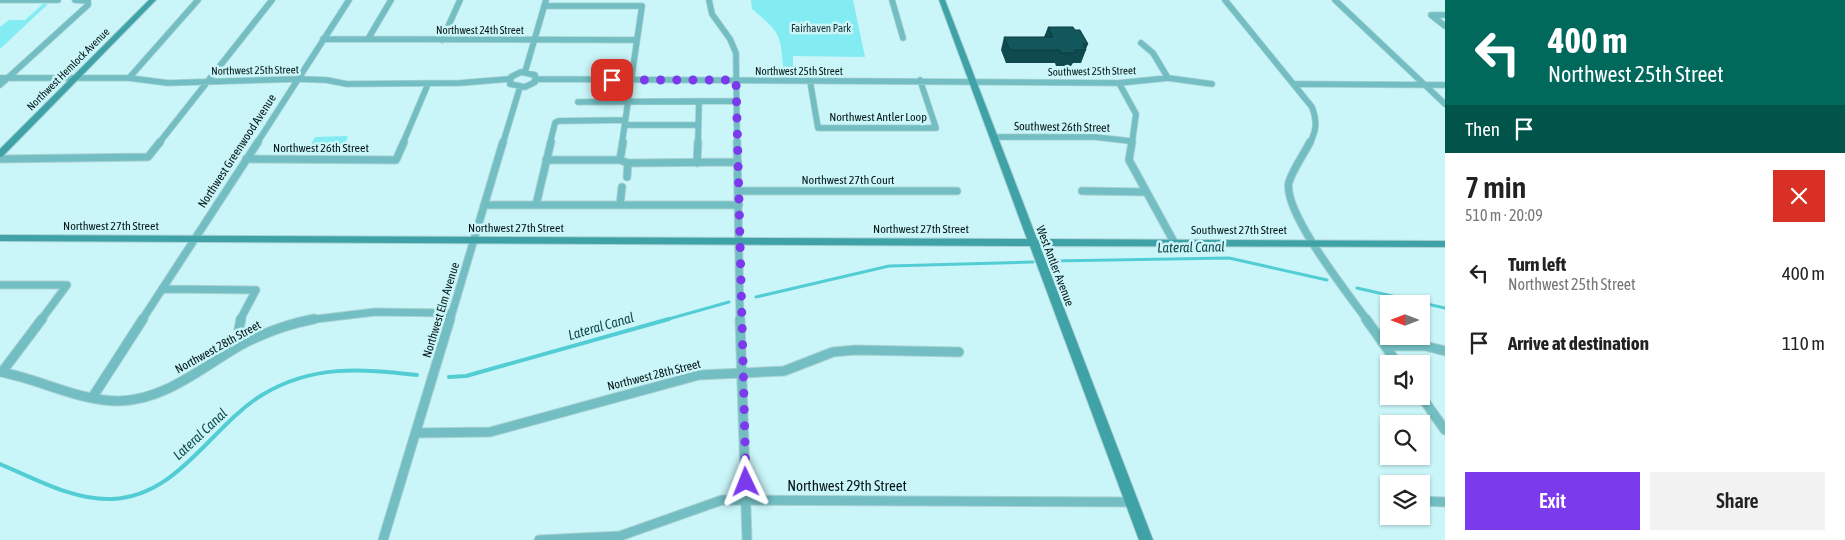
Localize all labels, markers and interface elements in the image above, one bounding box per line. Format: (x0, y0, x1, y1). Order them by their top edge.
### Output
icon: left (1465, 20, 1530, 85)
text: 400 m (1548, 20, 1627, 60)
park label: Fairhaven Park (791, 22, 851, 34)
street label: Northwest 24th Street (436, 24, 524, 36)
street label: Northwest Hemlock Avenue (24, 25, 112, 113)
pin (591, 59, 633, 101)
text: Northwest 25th Street (1548, 61, 1724, 87)
street label: Northwest 25th Street (211, 63, 299, 77)
street label: Southwest 25th Street (1048, 64, 1136, 78)
street label: Northwest 25th Street (755, 65, 843, 77)
icon: arrive (598, 66, 626, 94)
street label: Northwest Greenwood Avenue (195, 92, 279, 210)
street label: Northwest Antler Loop (829, 110, 927, 124)
icon: arrive (1510, 115, 1538, 143)
text: Then (1465, 118, 1500, 140)
street label: Southwest 26th Street (1014, 119, 1111, 135)
street label: Northwest 26th Street (273, 141, 369, 155)
text: 7 min (1465, 170, 1526, 204)
button: close (1773, 170, 1825, 222)
street label: Northwest 27th Court (801, 173, 895, 187)
text: 510 m · 20:09 (1465, 206, 1543, 224)
street label: Northwest 27th Street (63, 219, 159, 233)
street label: Northwest 27th Street (468, 221, 564, 235)
street label: Northwest 27th Street (873, 222, 969, 236)
street label: Southwest 27th Street (1191, 223, 1288, 237)
street label: West Antler Avenue (1033, 224, 1077, 308)
water label: Lateral Canal (1157, 238, 1225, 256)
text: Turn left (1508, 253, 1566, 275)
icon: left (1465, 259, 1493, 287)
street label: Northwest Elm Avenue (420, 261, 462, 359)
text: 400 m (1782, 262, 1825, 284)
text: Northwest 25th Street (1508, 275, 1636, 293)
north arrow (1380, 295, 1430, 345)
map controls (1380, 295, 1430, 525)
water label: Lateral Canal (566, 309, 636, 343)
street label: Northwest 28th Street (173, 317, 264, 376)
icon: arrive (1465, 329, 1493, 357)
text: Arrive at destination (1508, 332, 1649, 354)
text: 110 m (1782, 332, 1825, 354)
button: sound (1380, 355, 1430, 405)
street label: Northwest 28th Street (606, 356, 703, 393)
water label: Lateral Canal (170, 405, 230, 463)
button: search (1380, 415, 1430, 465)
position arrow (719, 455, 771, 507)
button: Exit (1465, 472, 1640, 530)
button: Share (1650, 472, 1825, 530)
button: layers (1380, 475, 1430, 525)
street label: Northwest 29th Street (787, 477, 907, 494)

